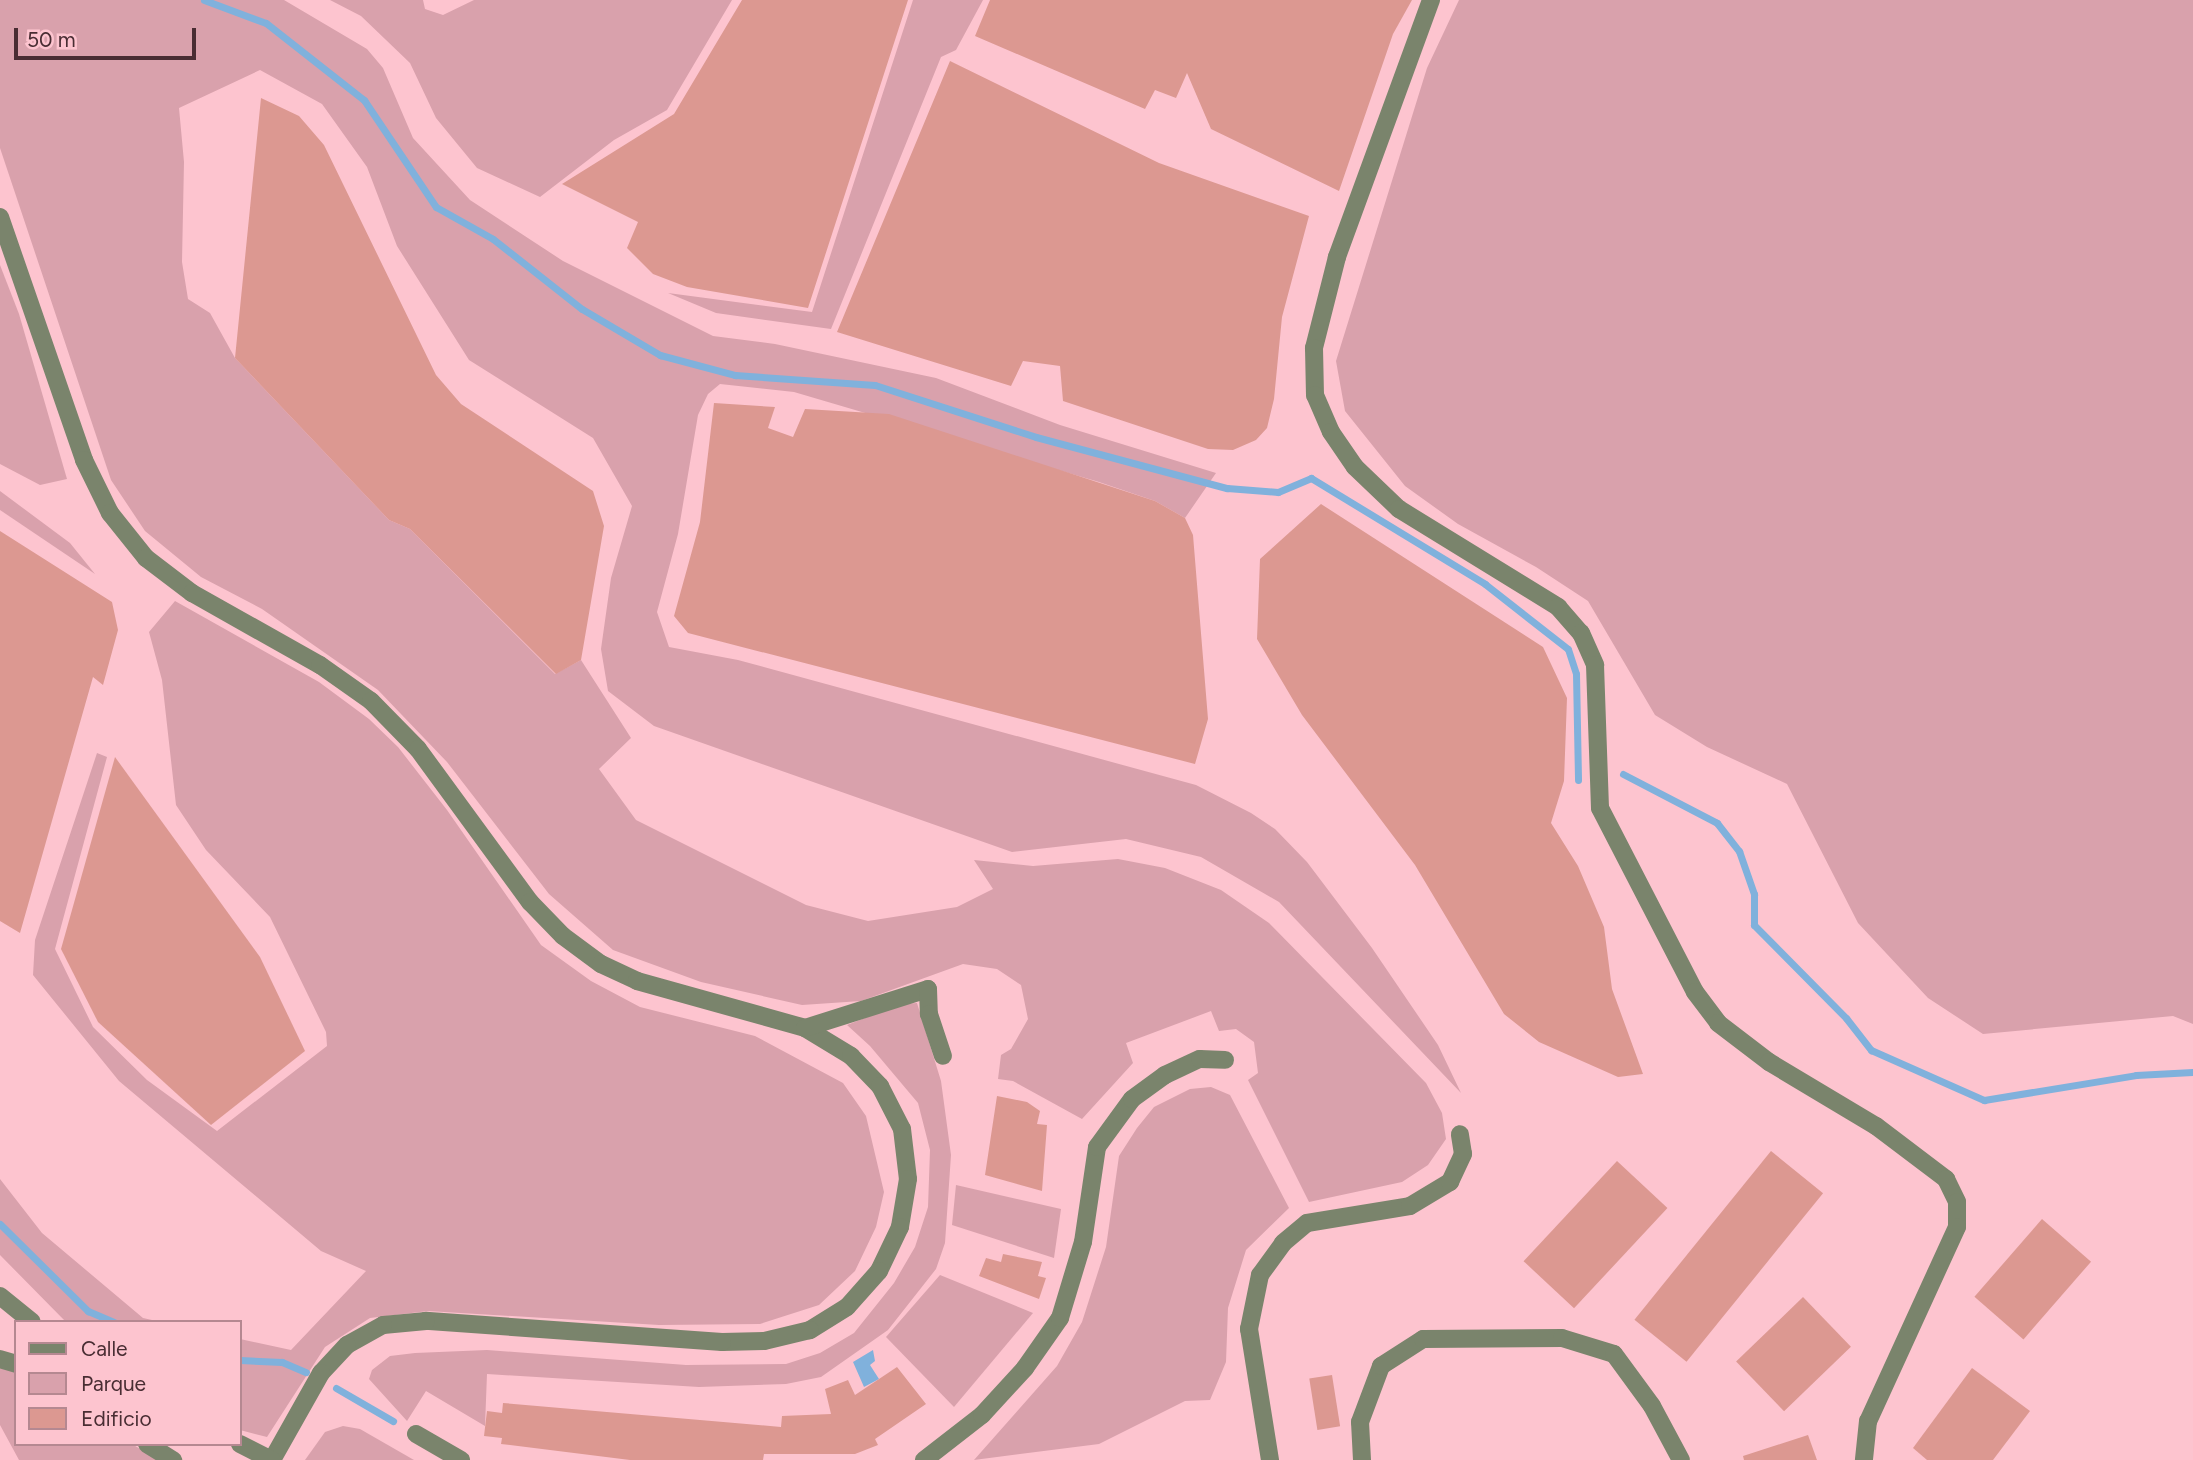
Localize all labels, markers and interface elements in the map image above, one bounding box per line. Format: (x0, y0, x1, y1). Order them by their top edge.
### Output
scale bar (18, 14, 200, 58)
text: 50 m (27, 27, 76, 52)
legend (14, 1320, 242, 1446)
text: Calle (81, 1336, 128, 1361)
text: Parque (81, 1371, 146, 1396)
text: Edificio (81, 1406, 152, 1431)

